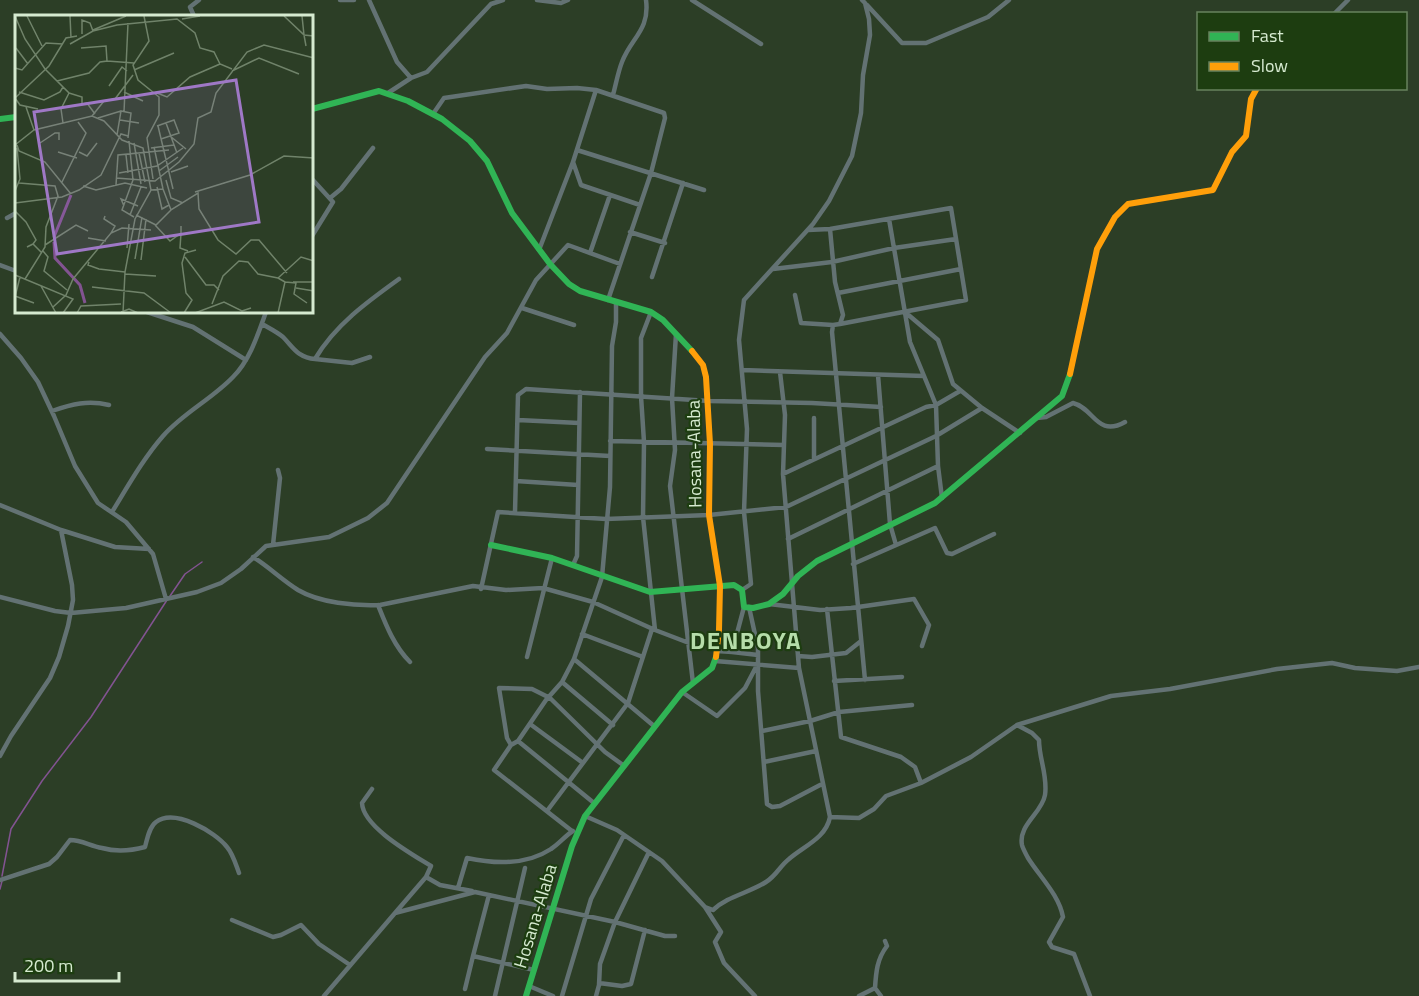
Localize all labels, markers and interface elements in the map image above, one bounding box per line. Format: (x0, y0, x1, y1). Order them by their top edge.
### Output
legend (1197, 12, 1407, 90)
inset map (15, 15, 314, 314)
text: Fast (1251, 22, 1284, 49)
text: Slow (1251, 52, 1288, 79)
street label: Hosana-Alaba (680, 400, 708, 508)
district label: DENBOYA (690, 622, 802, 658)
street label: Hosana-Alaba (506, 861, 564, 971)
scale bar (15, 945, 118, 983)
text: 200 m (24, 952, 73, 979)

